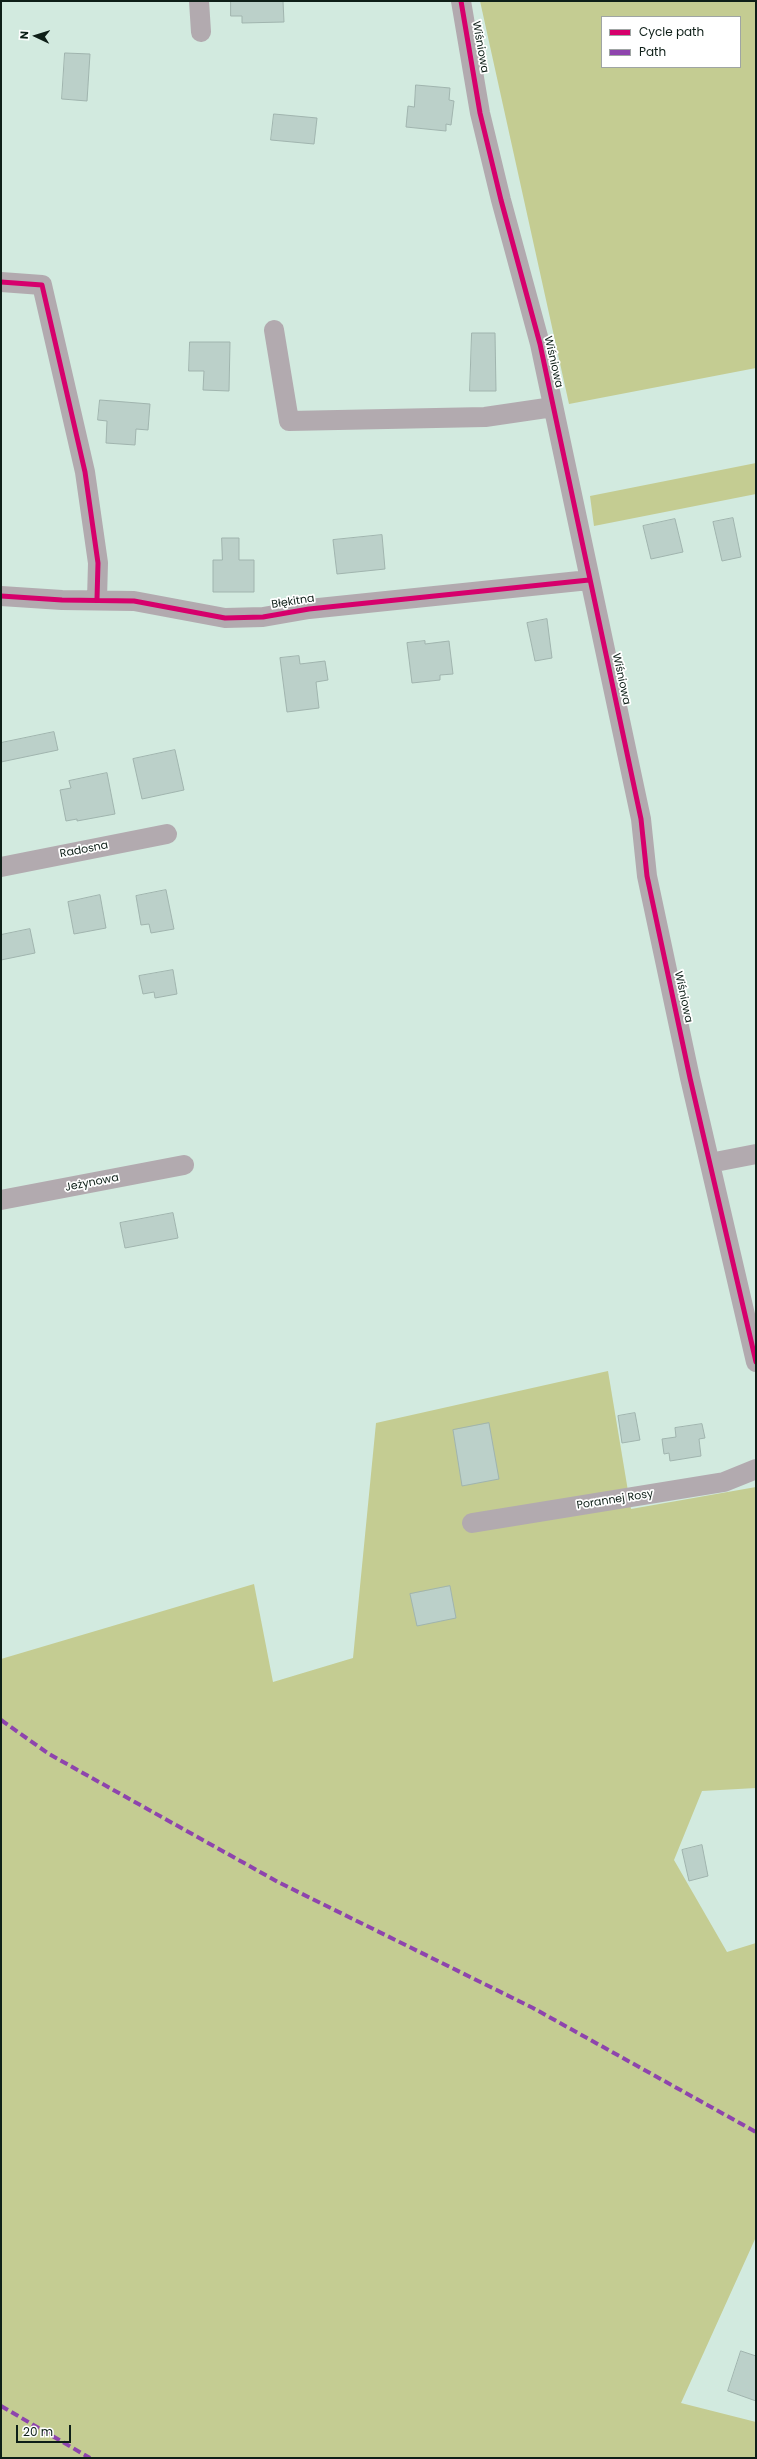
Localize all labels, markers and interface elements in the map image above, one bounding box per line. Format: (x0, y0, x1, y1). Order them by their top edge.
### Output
north arrow (16, 16, 56, 56)
legend (601, 16, 741, 68)
street label: Wiśniowa (469, 20, 491, 74)
text: Cycle path (639, 23, 704, 40)
text: N (16, 30, 32, 40)
text: Path (639, 43, 666, 60)
street label: Wiśniowa (541, 335, 565, 389)
street label: Błękitna (271, 592, 315, 612)
street label: Wiśniowa (609, 652, 633, 706)
street label: Radosna (59, 839, 109, 861)
street label: Wiśniowa (671, 970, 695, 1024)
street label: Jeżynowa (64, 1171, 120, 1195)
street label: Porannej Rosy (576, 1487, 654, 1513)
scale bar (18, 2417, 73, 2443)
text: 20 m (23, 2423, 53, 2440)

